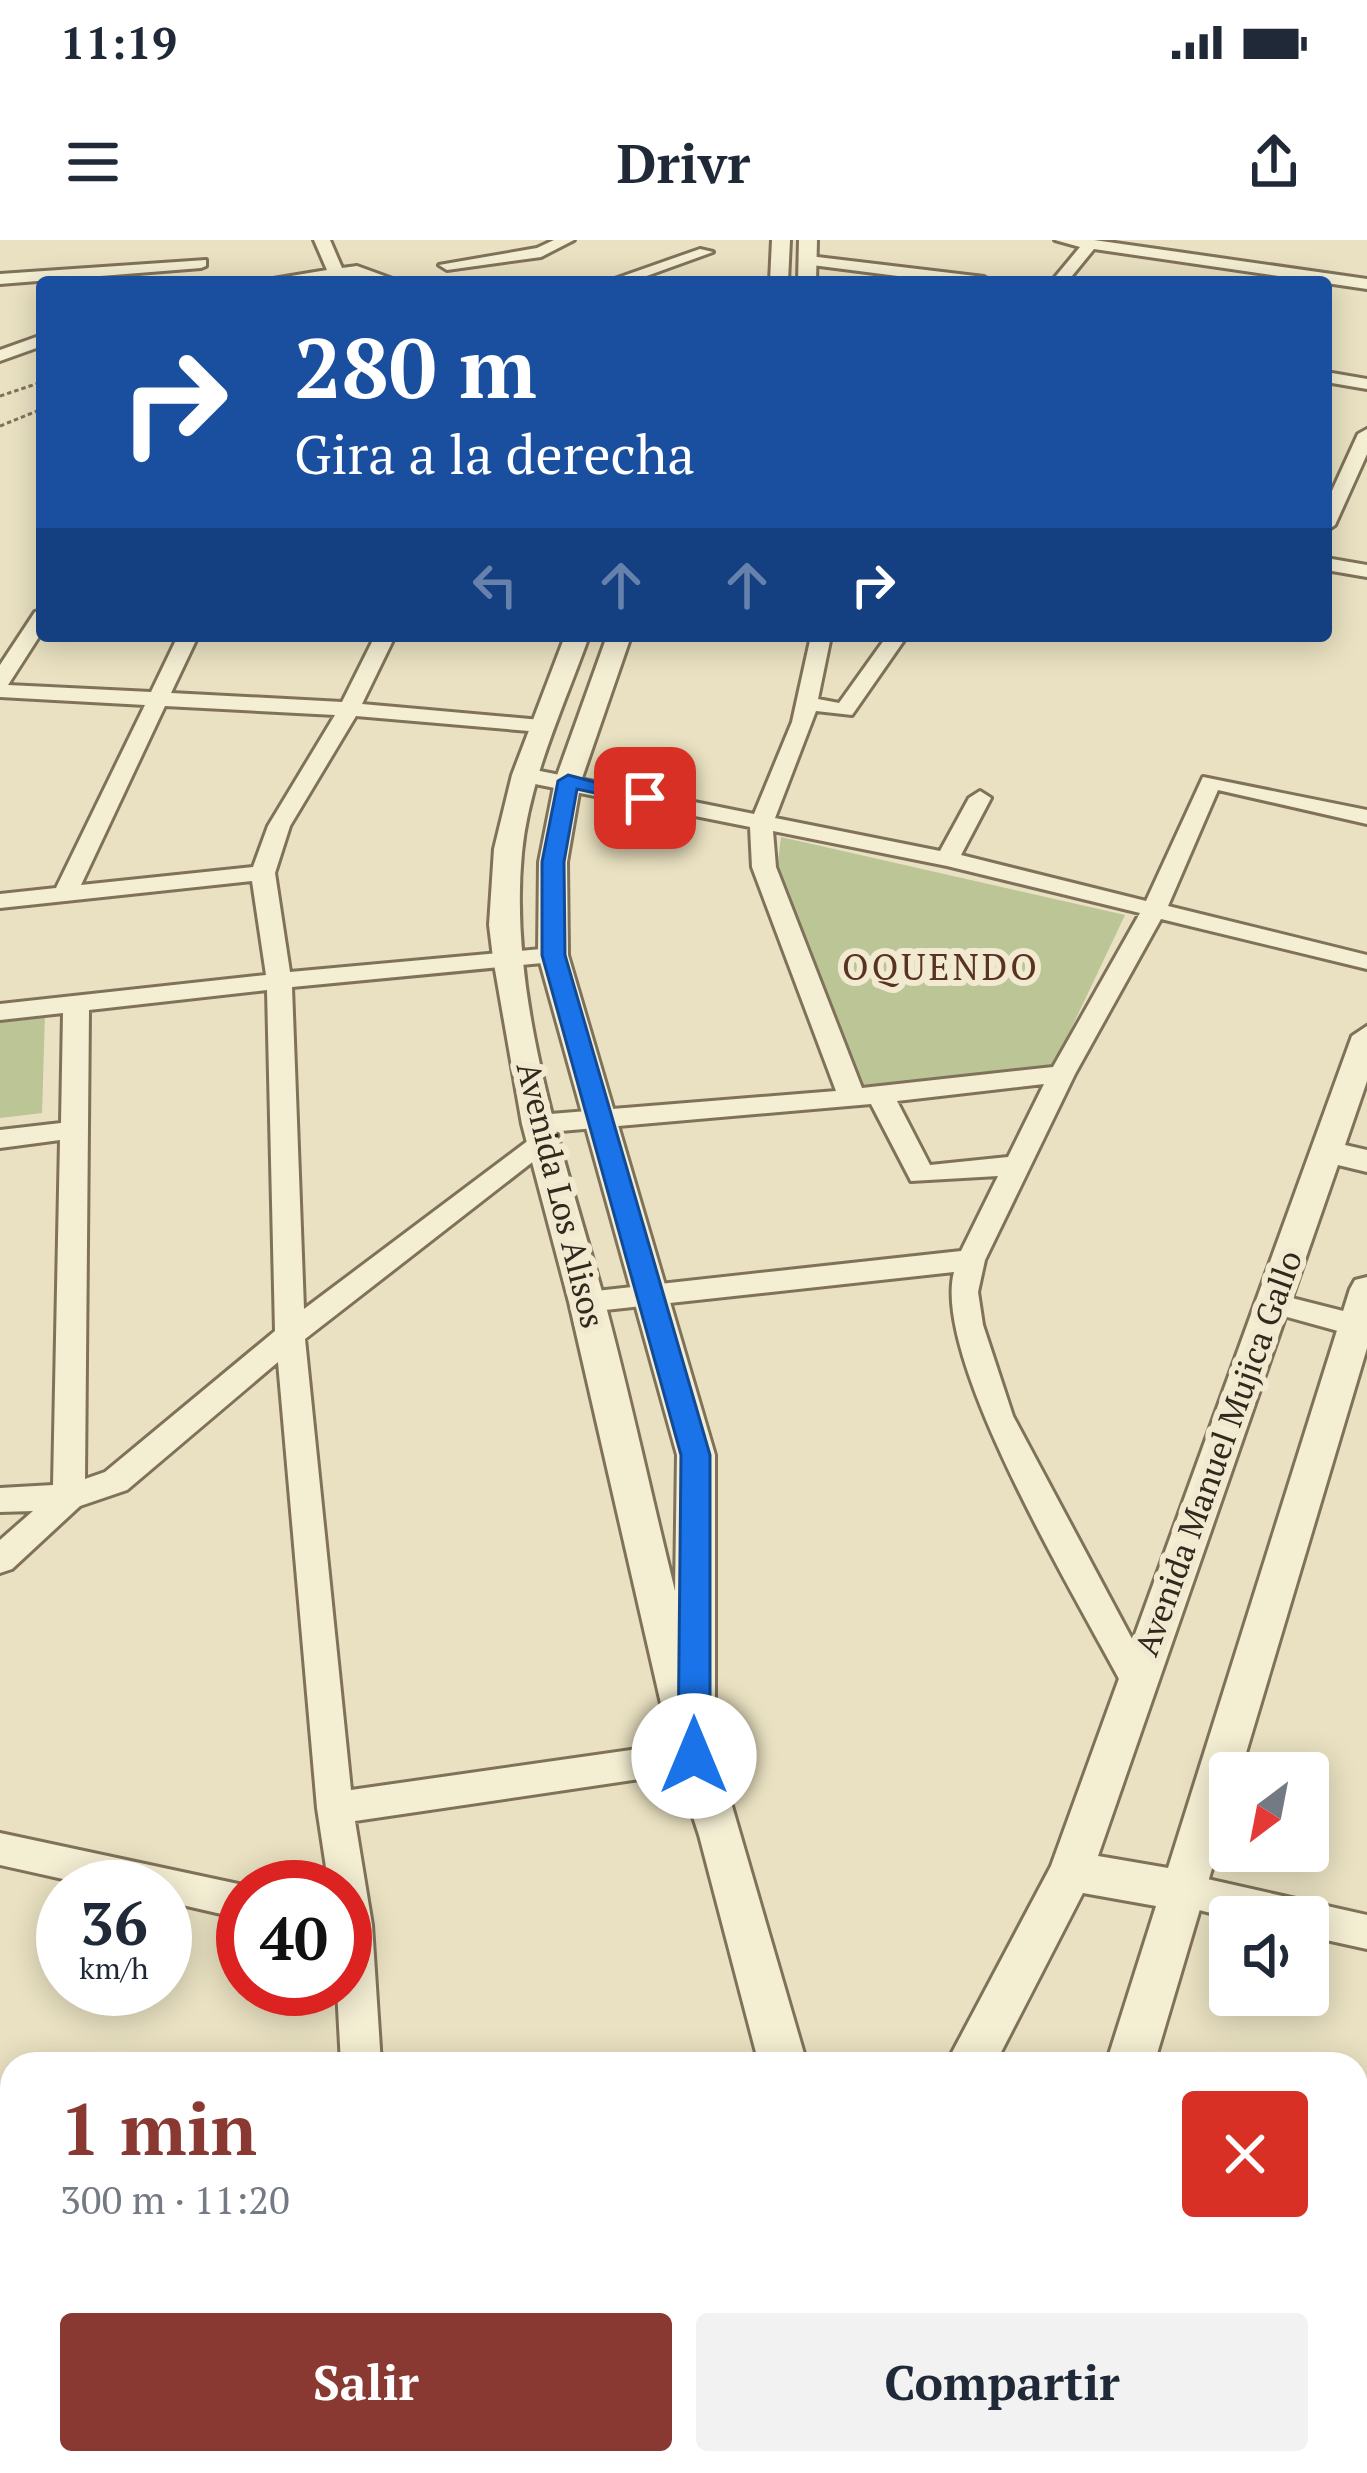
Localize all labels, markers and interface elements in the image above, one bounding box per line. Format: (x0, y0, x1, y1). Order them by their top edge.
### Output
text: 11:19 (60, 12, 177, 72)
text: Drivr (617, 127, 750, 198)
icon: menu (60, 129, 126, 195)
icon: share (1241, 129, 1307, 195)
text: 280 m (294, 311, 537, 422)
icon: right (96, 324, 252, 480)
text: Gira a la derecha (294, 418, 695, 489)
icon: left (462, 552, 528, 618)
icon: ahead (588, 552, 654, 618)
icon: ahead (714, 552, 780, 618)
icon: right (840, 552, 906, 618)
pin (594, 747, 696, 849)
icon: arrive (612, 765, 678, 831)
district label: OQUENDO (842, 943, 1040, 990)
street label: Avenida Los Alisos (508, 1057, 615, 1332)
street label: Avenida Manuel Mujica Gallo (1124, 1244, 1311, 1661)
position arrow (631, 1693, 757, 1819)
north arrow (1209, 1752, 1329, 1872)
map controls (1209, 1752, 1329, 2016)
speed limit sign: 40 (216, 1860, 372, 2016)
text: 36 (80, 1883, 148, 1962)
button: sound (1209, 1896, 1329, 2016)
text: km/h (79, 1948, 149, 1988)
text: 1 min (60, 2080, 257, 2176)
button: close (1182, 2091, 1308, 2217)
text: 300 m · 11:20 (60, 2173, 290, 2225)
button: Salir (60, 2313, 672, 2451)
button: Compartir (696, 2313, 1308, 2451)

